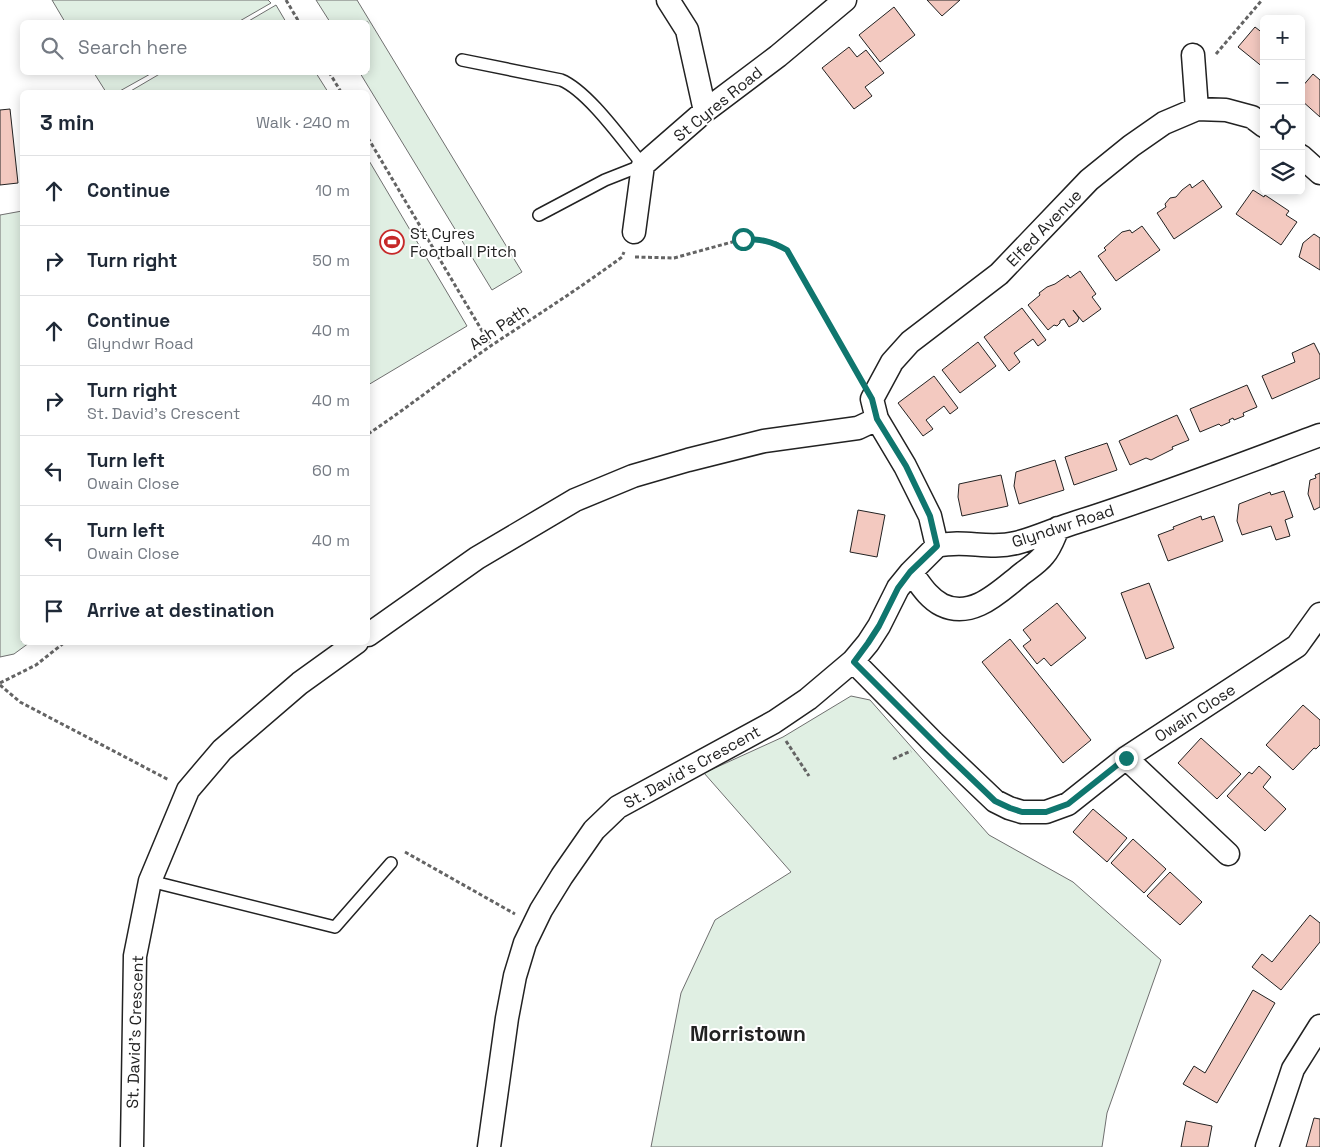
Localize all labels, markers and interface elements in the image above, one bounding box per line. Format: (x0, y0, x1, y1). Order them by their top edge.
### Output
map controls (1260, 15, 1305, 195)
button: + (1260, 15, 1305, 60)
search box (20, 20, 370, 75)
icon: search (38, 34, 66, 62)
text: Search here (78, 35, 188, 60)
button: − (1260, 60, 1305, 105)
street label: St Cyres Road (669, 62, 767, 146)
button: locate (1260, 105, 1305, 150)
text: 3 min (40, 109, 95, 136)
text: Walk · 240 m (256, 112, 350, 133)
button: layers (1260, 150, 1305, 195)
icon: ahead (40, 177, 68, 205)
text: Continue (87, 178, 170, 203)
text: 10 m (315, 180, 350, 201)
street label: Elfed Avenue (1002, 185, 1086, 271)
place label: St Cyres Football Pitch (410, 223, 517, 262)
route start (732, 228, 755, 251)
sports icon: St Cyres Football Pitch (379, 229, 405, 255)
icon: right (40, 247, 68, 275)
text: Turn right (87, 248, 177, 273)
text: 50 m (312, 250, 350, 271)
street label: Ash Path (465, 299, 533, 355)
text: Continue (87, 308, 170, 333)
icon: ahead (40, 317, 68, 345)
text: 40 m (312, 320, 350, 341)
text: Glyndwr Road (87, 333, 194, 354)
text: Turn right (87, 378, 177, 403)
icon: right (40, 387, 68, 415)
text: 40 m (312, 390, 350, 411)
text: St. David's Crescent (87, 403, 240, 424)
text: Turn left (87, 448, 165, 473)
icon: left (40, 457, 68, 485)
text: 60 m (312, 460, 350, 481)
text: Owain Close (87, 473, 179, 494)
street label: Glyndwr Road (1009, 500, 1117, 552)
text: Turn left (87, 518, 165, 543)
icon: left (40, 527, 68, 555)
text: 40 m (312, 530, 350, 551)
text: Owain Close (87, 543, 179, 564)
icon: arrive (40, 597, 68, 625)
text: Arrive at destination (87, 598, 275, 623)
street label: Owain Close (1151, 679, 1239, 747)
street label: St. David's Crescent (620, 721, 764, 813)
route end (1115, 747, 1138, 770)
street label: St. David's Crescent (122, 955, 148, 1109)
district label: Morristown (690, 1020, 806, 1047)

